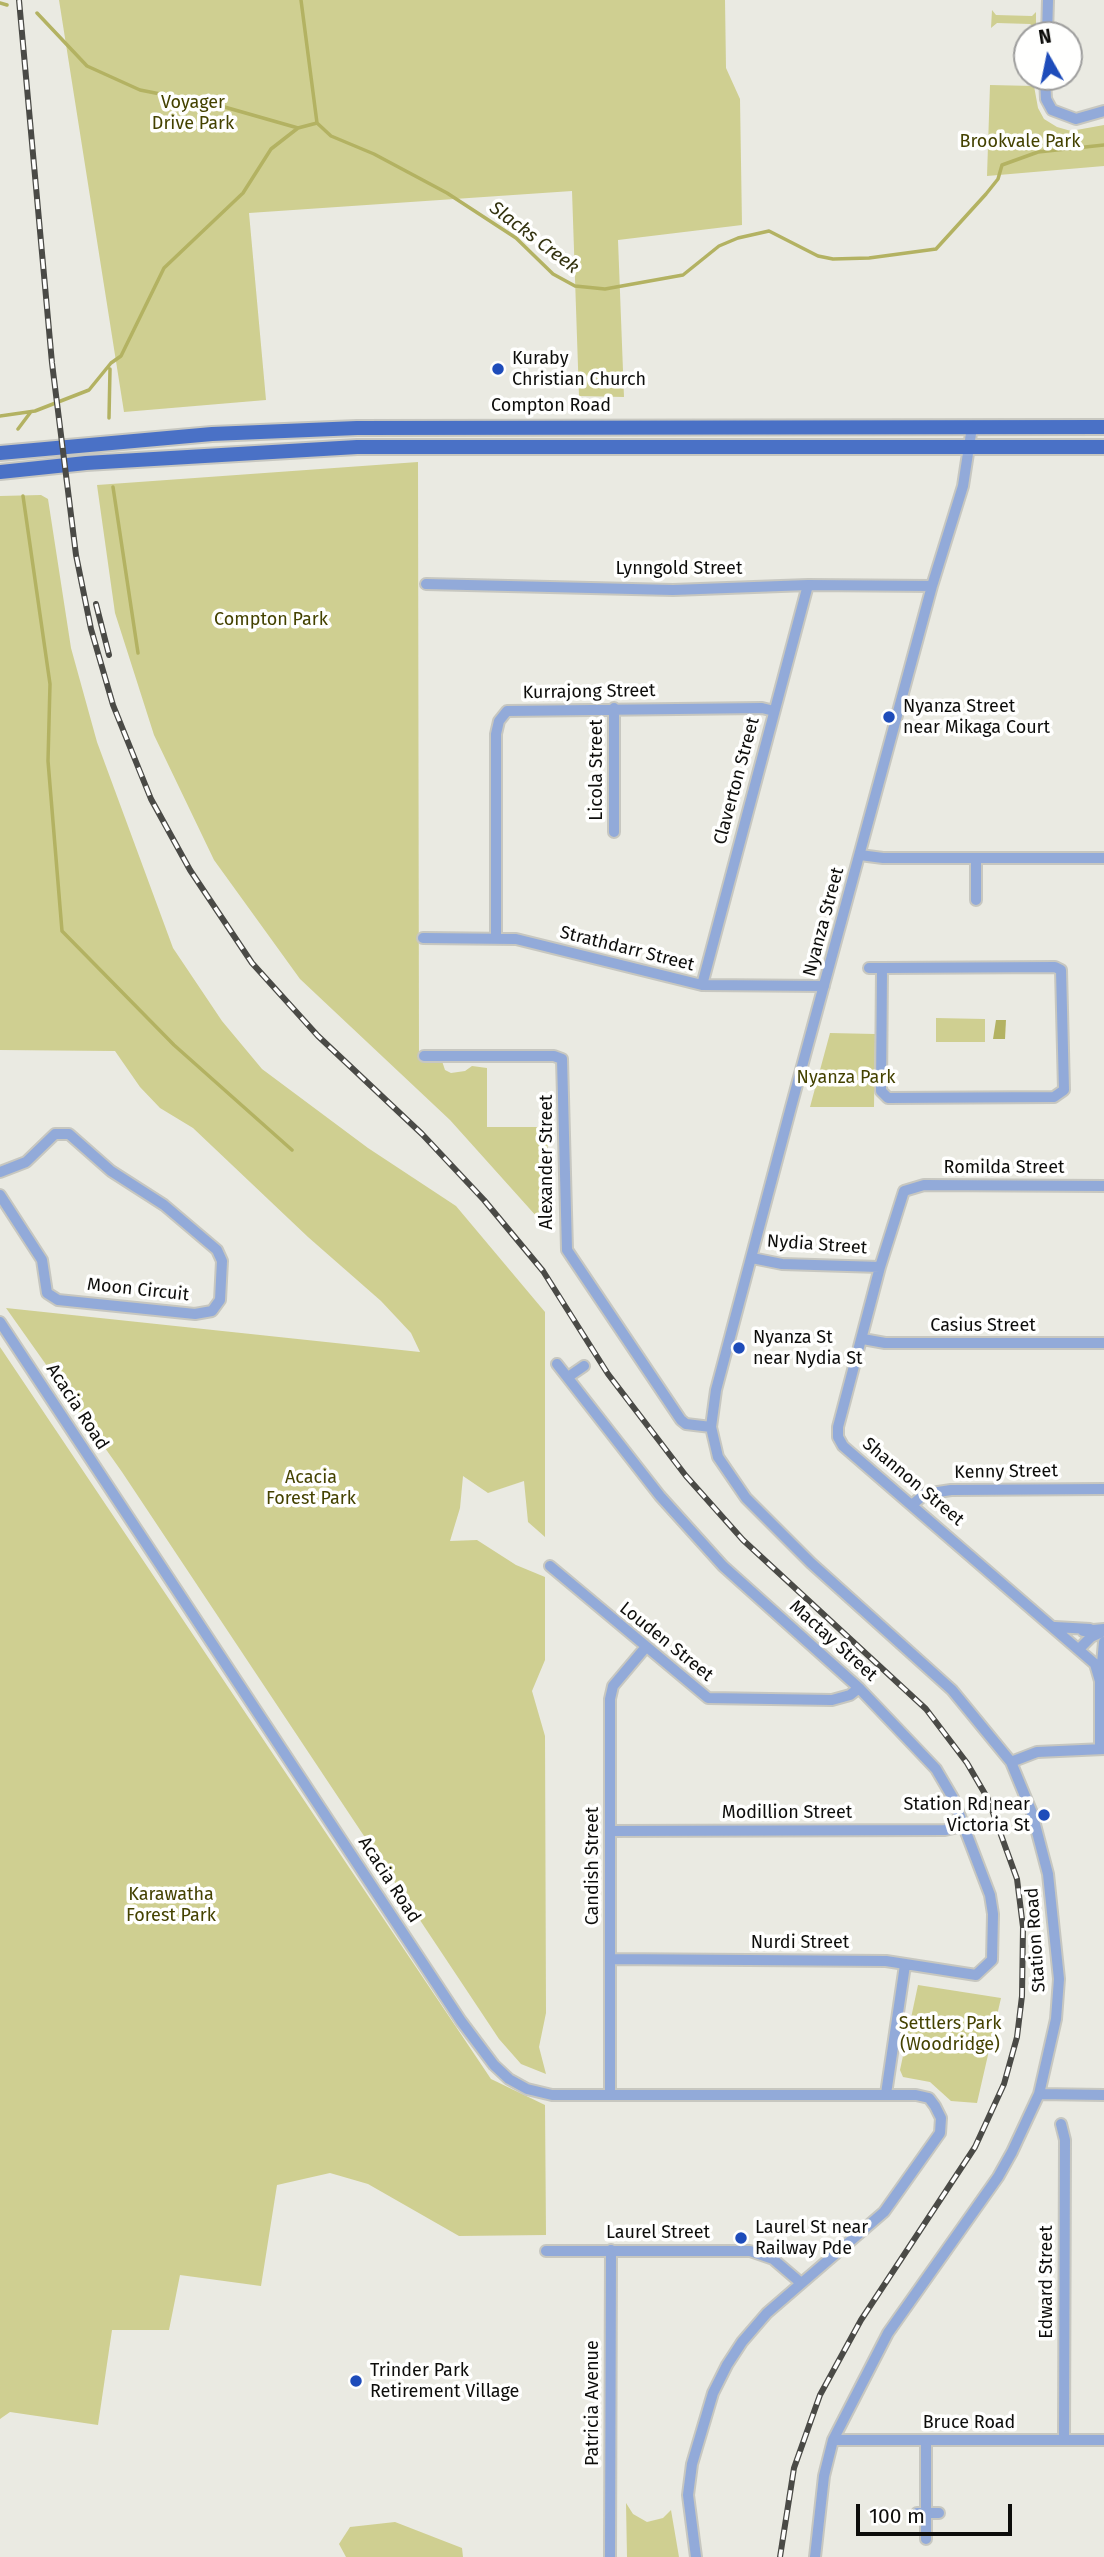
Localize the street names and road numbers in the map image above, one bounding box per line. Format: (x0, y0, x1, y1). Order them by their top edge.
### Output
street label: Compton Road (491, 395, 611, 417)
street label: Lynngold Street (616, 558, 742, 580)
street label: Kurrajong Street (522, 680, 656, 704)
street label: Claverton Street (710, 715, 764, 847)
street label: Licola Street (586, 719, 608, 821)
street label: Nyanza Street (799, 865, 849, 979)
street label: Strathdarr Street (558, 922, 696, 976)
street label: Alexander Street (536, 1094, 558, 1230)
street label: Romilda Street (944, 1157, 1064, 1179)
street label: Nydia Street (766, 1231, 868, 1259)
street label: Moon Circuit (86, 1274, 190, 1306)
street label: Casius Street (930, 1315, 1036, 1337)
street label: Acacia Road (41, 1360, 113, 1454)
street label: Shannon Street (858, 1433, 968, 1531)
street label: Kenny Street (954, 1460, 1058, 1484)
street label: Mactay Street (785, 1596, 881, 1686)
street label: Louden Street (615, 1598, 717, 1686)
street label: Modillion Street (722, 1802, 852, 1824)
street label: Candish Street (582, 1807, 604, 1925)
street label: Acacia Road (353, 1833, 425, 1927)
street label: Station Road (1022, 1887, 1050, 1993)
street label: Nurdi Street (751, 1932, 849, 1954)
street label: Laurel Street (606, 2222, 710, 2244)
street label: Edward Street (1036, 2225, 1058, 2339)
street label: Patricia Avenue (582, 2340, 604, 2466)
street label: Bruce Road (923, 2412, 1015, 2434)

